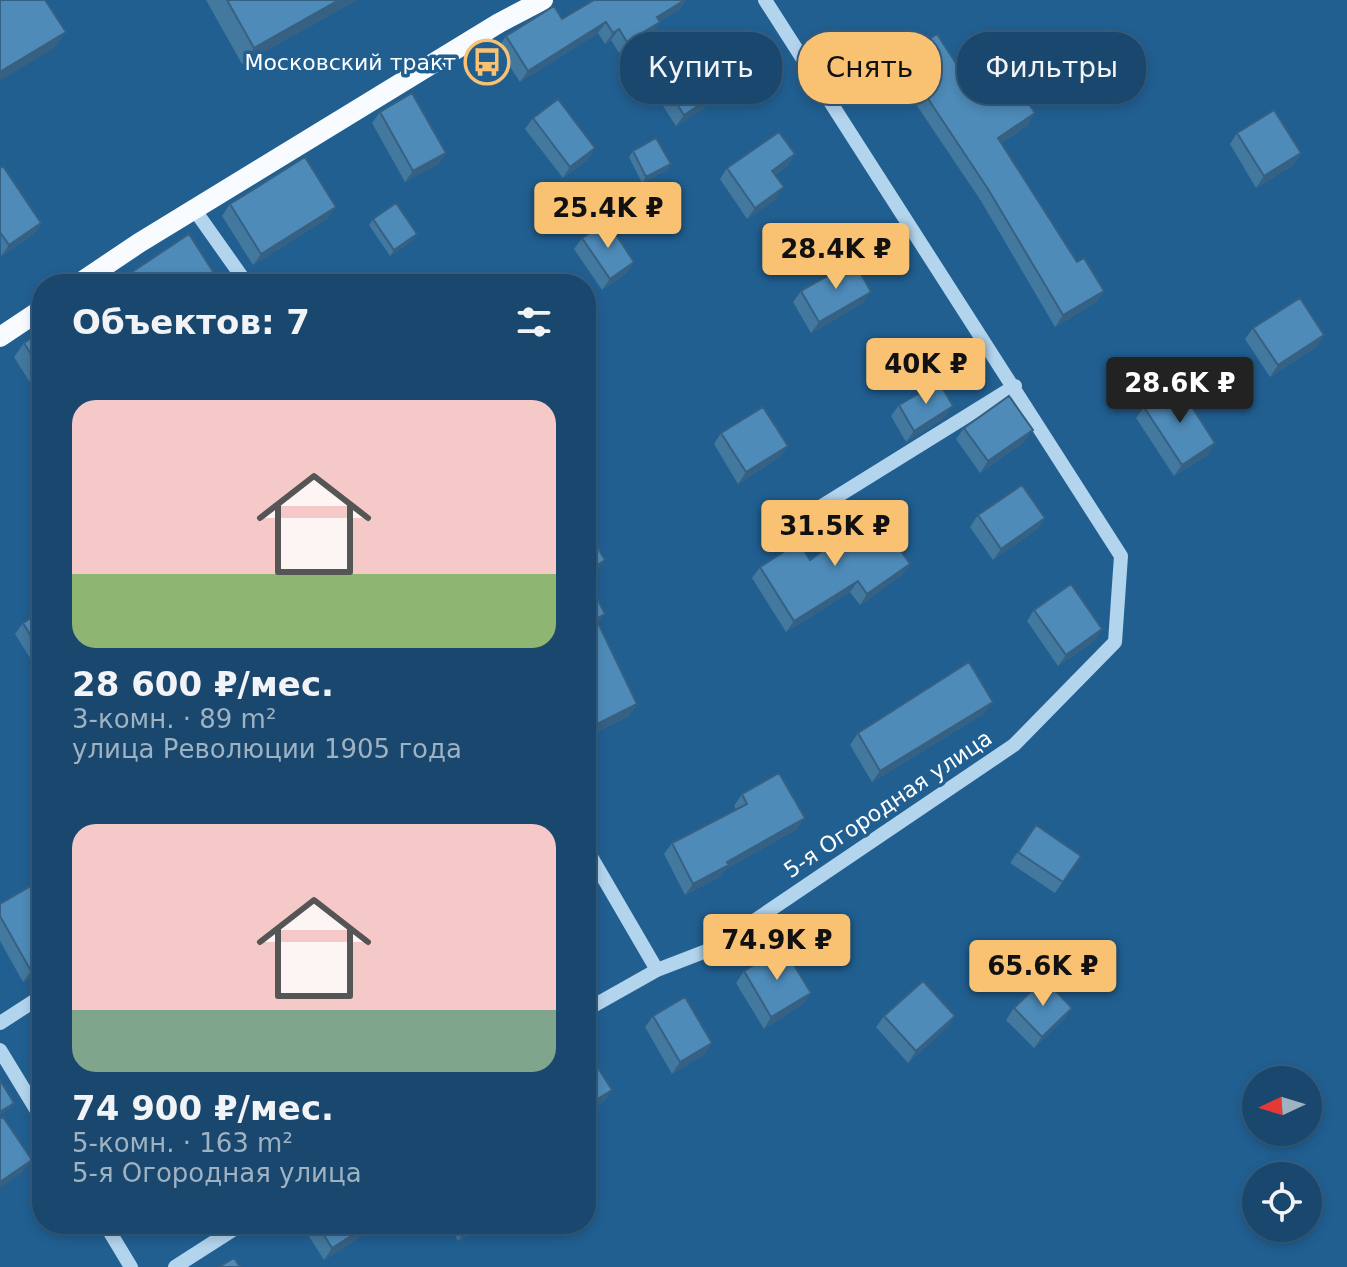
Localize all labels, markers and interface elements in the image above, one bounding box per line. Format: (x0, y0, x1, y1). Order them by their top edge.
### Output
chip: Купить (620, 32, 782, 104)
chip: Снять (798, 32, 941, 104)
chip: Фильтры (957, 32, 1146, 104)
bus stop icon: Московский тракт (463, 38, 511, 86)
place label: Московский тракт (244, 50, 456, 75)
pin: 25.4K ₽ (534, 182, 682, 250)
text: 25.4K ₽ (552, 193, 664, 223)
pin: 28.4K ₽ (762, 223, 910, 291)
text: 28.4K ₽ (780, 234, 892, 264)
icon: filters (512, 300, 556, 344)
text: Объектов: 7 (72, 302, 310, 342)
pin: 40K ₽ (870, 338, 982, 406)
text: 40K ₽ (884, 349, 968, 379)
pin: 28.6K ₽ (1106, 357, 1254, 425)
text: 28.6K ₽ (1124, 368, 1236, 398)
icon: home (242, 452, 386, 596)
pin: 31.5K ₽ (761, 500, 909, 568)
text: 31.5K ₽ (779, 511, 891, 541)
text: 28 600 ₽/мес. (72, 664, 334, 704)
text: 3-комн. · 89 m² (72, 704, 276, 734)
street label: 5-я Огородная улица (779, 725, 997, 883)
text: улица Революции 1905 года (72, 734, 462, 764)
icon: home (242, 876, 386, 1020)
pin: 74.9K ₽ (703, 914, 851, 982)
text: 74.9K ₽ (721, 925, 833, 955)
pin: 65.6K ₽ (969, 940, 1117, 1008)
text: 65.6K ₽ (987, 951, 1099, 981)
north arrow (1242, 1066, 1322, 1146)
map controls (1242, 1066, 1322, 1242)
text: 74 900 ₽/мес. (72, 1088, 334, 1128)
text: 5-комн. · 163 m² (72, 1128, 293, 1158)
text: 5-я Огородная улица (72, 1158, 362, 1188)
button: locate (1242, 1162, 1322, 1242)

